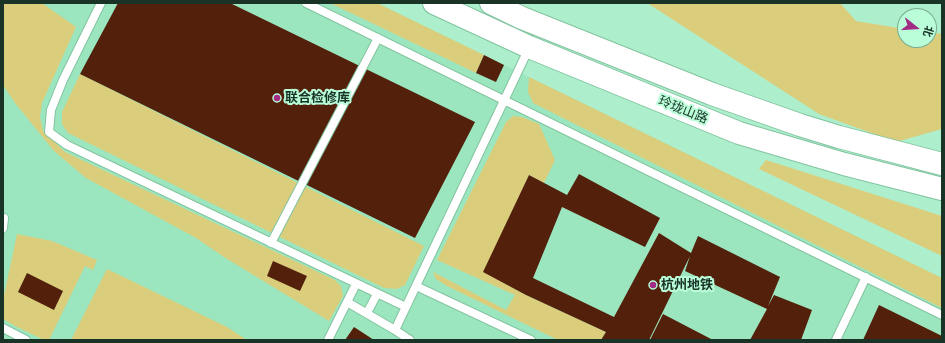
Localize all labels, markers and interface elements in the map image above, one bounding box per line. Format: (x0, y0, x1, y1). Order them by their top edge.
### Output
north arrow (897, 8, 937, 48)
text: 北 (920, 24, 936, 39)
place label: 联合检修库 (285, 90, 350, 106)
marker: 联合检修库 (272, 93, 282, 103)
street label: 玲珑山路 (656, 93, 710, 127)
place label: 杭州地铁 (661, 277, 713, 293)
marker: 杭州地铁 (648, 280, 658, 290)

